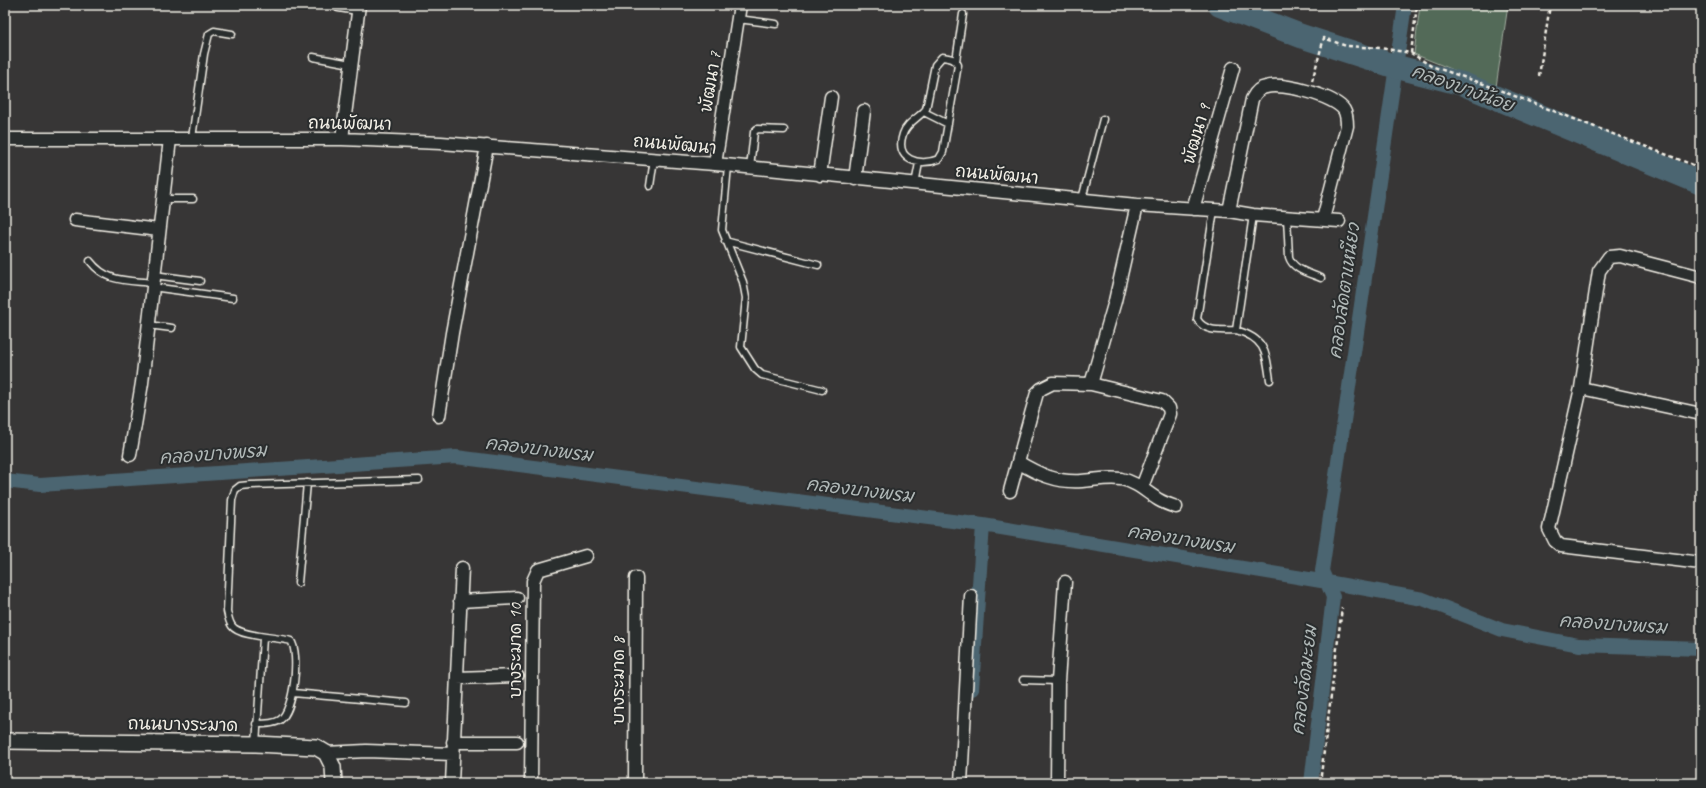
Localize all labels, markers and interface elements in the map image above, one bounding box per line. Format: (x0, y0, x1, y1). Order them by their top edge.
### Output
street label: พัฒนา 7 (695, 49, 726, 114)
water label: คลองบางน้อย (1409, 58, 1518, 117)
street label: พัฒนา 9 (1178, 100, 1215, 167)
street label: ถนนพัฒนา (308, 112, 392, 135)
street label: ถนนพัฒนา (632, 130, 718, 159)
street label: ถนนพัฒนา (954, 160, 1040, 189)
water label: คลองลัดตาเหนียว (1324, 220, 1365, 360)
water label: คลองบางพรม (484, 432, 596, 467)
water label: คลองบางพรม (158, 439, 270, 469)
water label: คลองบางพรม (805, 473, 917, 508)
water label: คลองบางพรม (1126, 520, 1238, 559)
street label: บางระมาด 10 (505, 602, 526, 699)
water label: คลองบางพรม (1558, 609, 1670, 639)
water label: คลองลัดมะยม (1286, 622, 1322, 736)
street label: บางระมาด 8 (608, 635, 629, 725)
street label: ถนนบางระมาด (128, 713, 238, 736)

